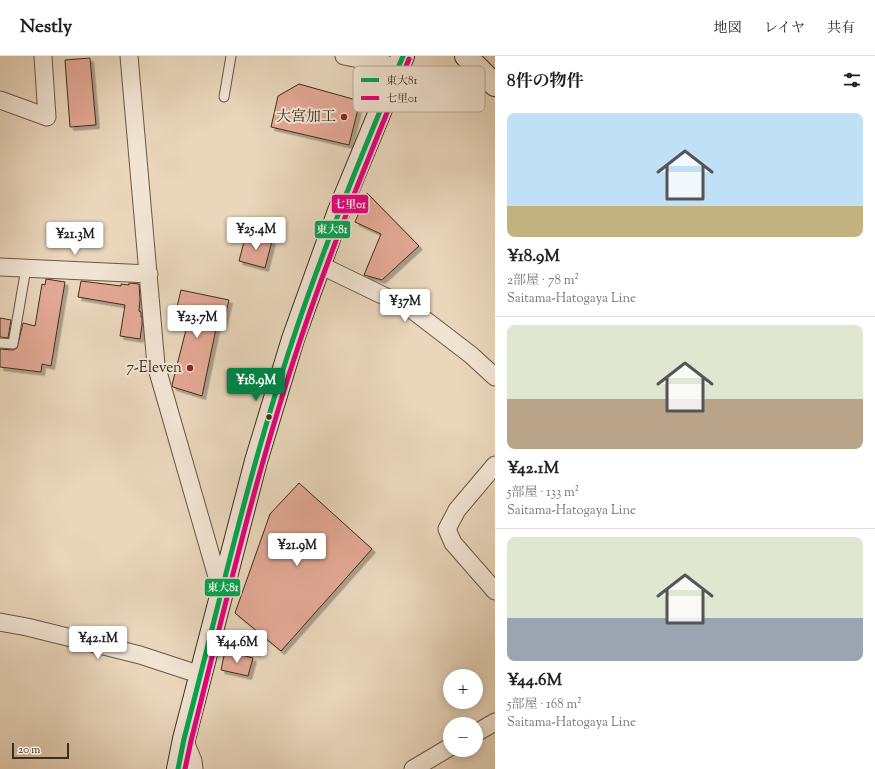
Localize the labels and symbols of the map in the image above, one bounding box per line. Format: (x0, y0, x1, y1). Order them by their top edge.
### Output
legend (353, 66, 485, 112)
text: 東大81 (386, 73, 417, 89)
text: 七里01 (386, 91, 418, 107)
place label: 大宮加工 (276, 107, 336, 128)
marker: 大宮加工 (339, 112, 349, 122)
line badge: 七里01 (331, 194, 369, 214)
text: 七里01 (334, 197, 366, 213)
pin: ¥25.4M (223, 217, 289, 251)
line badge: 東大81 (314, 220, 351, 239)
pin: ¥21.3M (42, 222, 108, 256)
text: 東大81 (316, 222, 348, 238)
pin: ¥37M (381, 289, 429, 323)
pin: ¥23.7M (164, 305, 230, 339)
place label: 7-Eleven (127, 358, 182, 379)
marker: 7-Eleven (185, 363, 195, 373)
pin: ¥18.9M (223, 368, 289, 402)
unlabelled marker (264, 412, 274, 422)
pin: ¥21.9M (264, 533, 330, 567)
line badge: 東大81 (204, 578, 241, 597)
text: 東大81 (207, 580, 239, 596)
pin: ¥42.1M (65, 626, 131, 660)
pin: ¥44.6M (204, 630, 270, 664)
scale bar (12, 741, 69, 760)

